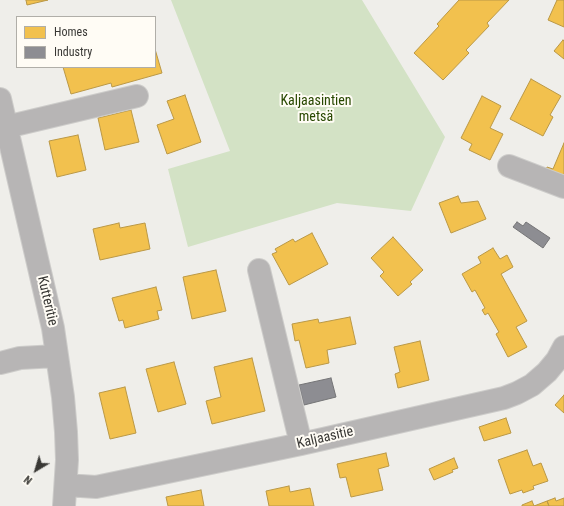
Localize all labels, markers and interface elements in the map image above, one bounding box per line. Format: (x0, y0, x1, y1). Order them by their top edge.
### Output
legend (16, 16, 156, 68)
text: Homes (54, 25, 88, 39)
text: Industry (54, 45, 92, 59)
park label: Kaljaasintien metsä (280, 93, 352, 126)
street label: Kutteritie (33, 275, 61, 327)
street label: Kaljaasitie (295, 423, 355, 453)
north arrow (16, 450, 56, 490)
text: N (22, 473, 35, 487)

